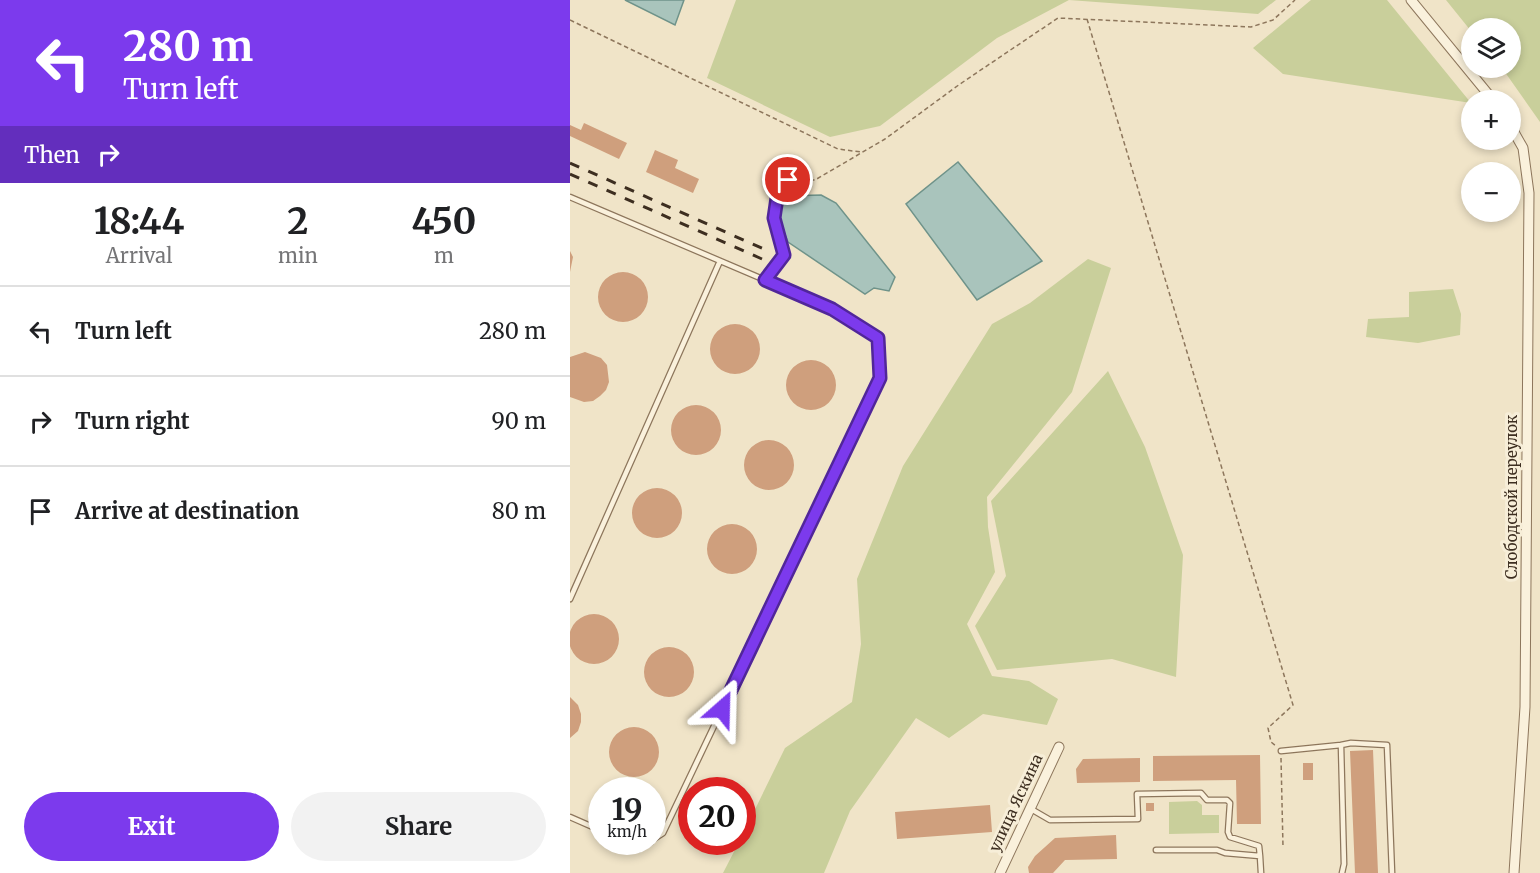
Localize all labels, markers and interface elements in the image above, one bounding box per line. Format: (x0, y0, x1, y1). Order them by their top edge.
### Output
map controls (1461, 18, 1521, 222)
button: layers (1461, 18, 1521, 78)
text: 280 m (123, 20, 253, 72)
icon: left (24, 24, 102, 102)
text: Turn left (123, 72, 238, 106)
button: + (1461, 90, 1521, 150)
icon: right (92, 138, 125, 171)
text: Then (24, 141, 80, 169)
pin (762, 154, 813, 205)
button: − (1461, 162, 1521, 222)
icon: arrive (771, 163, 804, 196)
text: 18:44 (94, 199, 184, 244)
text: 2 (287, 199, 308, 244)
text: 450 (411, 199, 476, 244)
text: Arrival (106, 243, 172, 268)
text: min (278, 243, 318, 268)
text: m (434, 243, 454, 268)
icon: left (24, 315, 57, 348)
text: Turn left (75, 317, 172, 345)
text: 280 m (479, 317, 546, 345)
icon: right (24, 405, 57, 438)
text: Turn right (75, 407, 189, 435)
text: 90 m (491, 407, 546, 435)
street label: Слободской переулок (1502, 414, 1521, 579)
icon: arrive (24, 495, 57, 528)
text: Arrive at destination (75, 497, 299, 525)
text: 80 m (492, 497, 546, 525)
position arrow (690, 677, 754, 741)
street label: улица Яскина (985, 751, 1046, 855)
speed limit sign: 20 (678, 777, 756, 855)
text: 19 (611, 790, 643, 828)
button: Exit (24, 792, 279, 861)
button: Share (291, 792, 546, 861)
text: km/h (607, 822, 647, 841)

